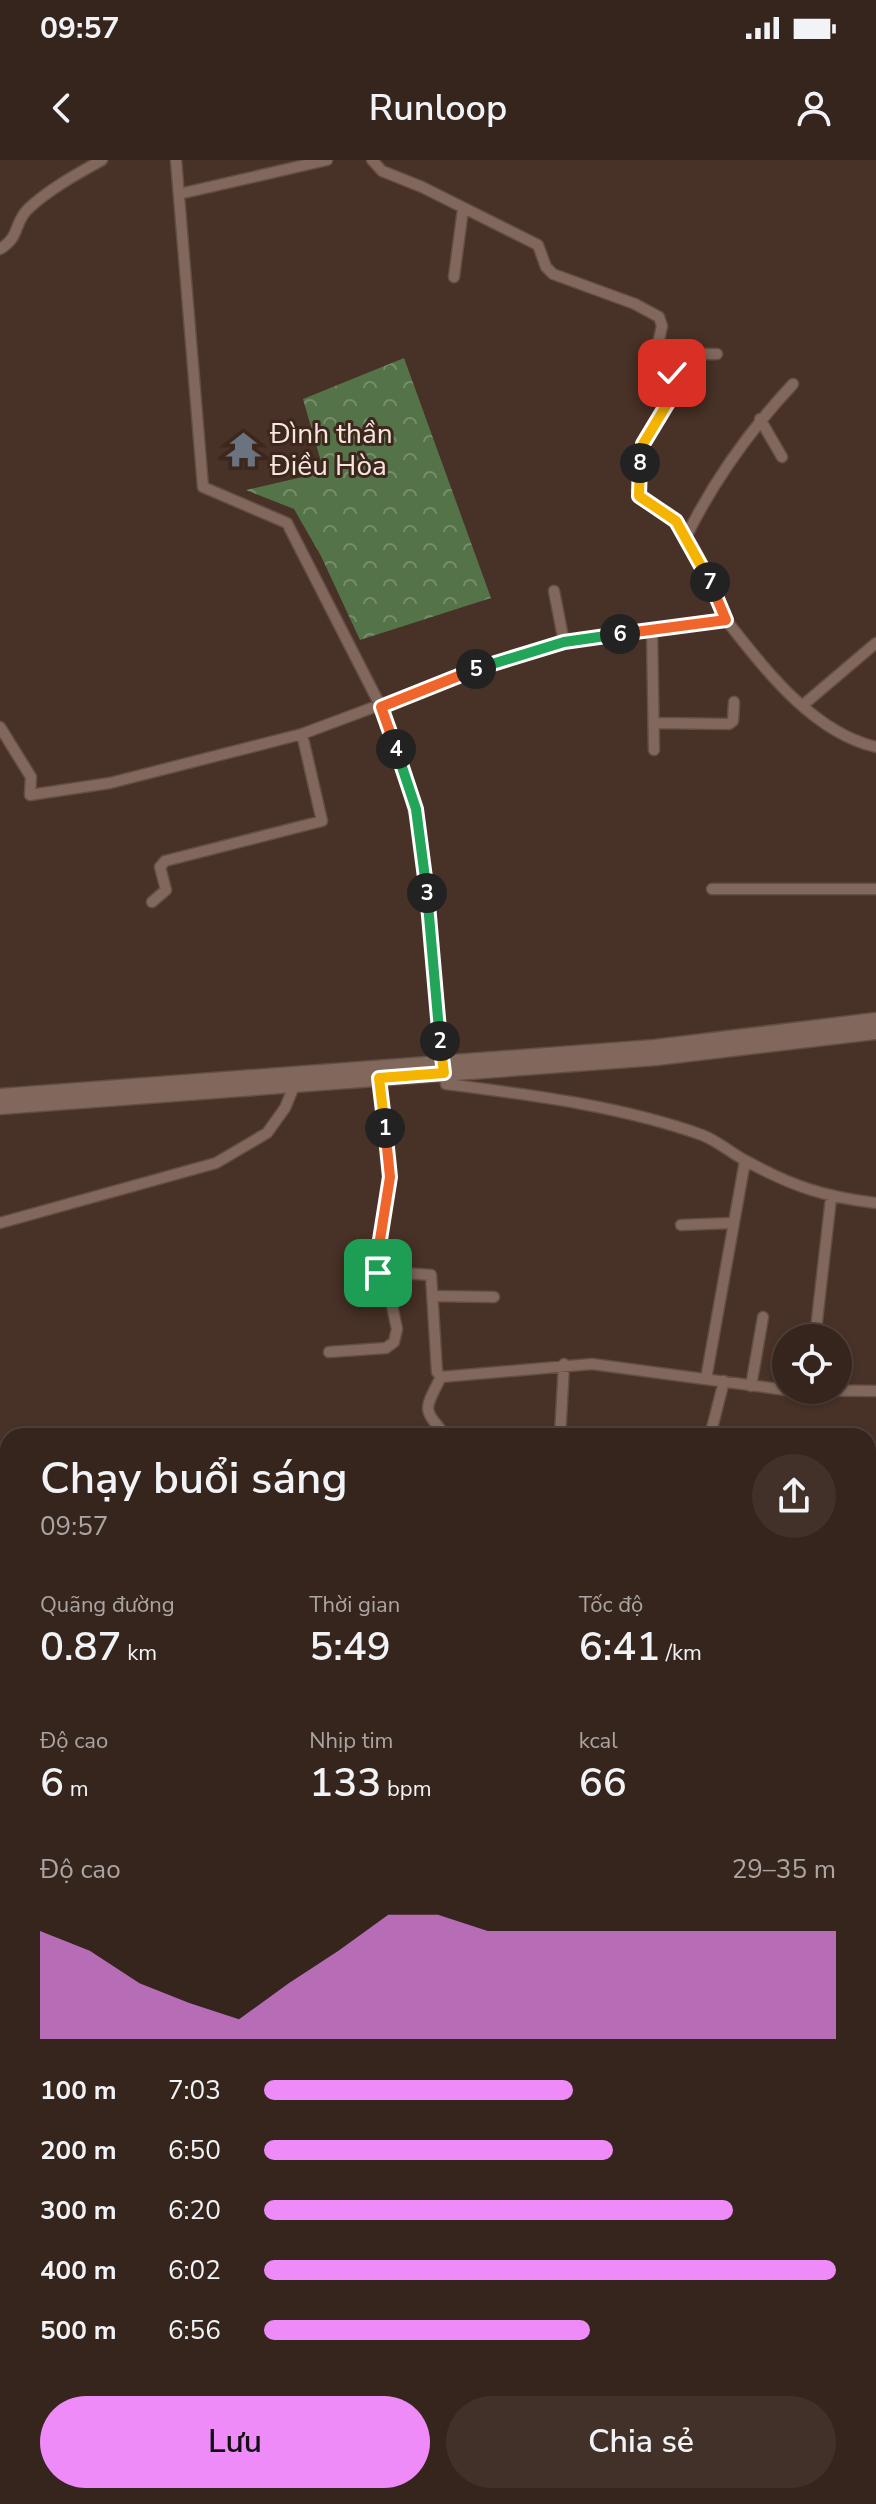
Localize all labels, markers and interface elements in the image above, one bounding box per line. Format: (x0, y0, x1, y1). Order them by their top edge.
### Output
text: 09:57 (40, 8, 119, 49)
text: Runloop (369, 84, 507, 133)
icon: back (40, 86, 84, 130)
icon: person (792, 86, 836, 130)
pin (638, 339, 706, 407)
icon: check (650, 351, 694, 395)
place label: Đình thần Điều Hòa (269, 415, 393, 485)
temple icon: Đình thần Điều Hòa (225, 431, 263, 469)
pin: 8 (620, 443, 660, 483)
text: 8 (633, 448, 647, 478)
pin: 7 (690, 562, 730, 602)
text: 7 (703, 567, 717, 597)
pin: 6 (600, 614, 640, 654)
text: 6 (613, 619, 627, 649)
pin: 5 (456, 649, 496, 689)
text: 5 (469, 654, 483, 684)
pin: 4 (376, 729, 416, 769)
text: 4 (389, 734, 403, 764)
pin: 3 (407, 873, 447, 913)
text: 3 (420, 878, 434, 908)
pin: 2 (420, 1021, 460, 1061)
text: 2 (433, 1026, 447, 1056)
pin: 1 (365, 1108, 405, 1148)
text: 1 (378, 1113, 392, 1143)
pin (344, 1239, 412, 1307)
icon: arrive (356, 1251, 400, 1295)
map controls (772, 1324, 852, 1404)
button: locate (772, 1324, 852, 1404)
text: Chạy buổi sáng (40, 1449, 348, 1509)
button: share (752, 1454, 836, 1538)
text: 09:57 (40, 1509, 108, 1544)
text: Quãng đường (40, 1590, 175, 1620)
text: Thời gian (309, 1590, 400, 1620)
text: Tốc độ (579, 1590, 643, 1620)
text: 0.87 (40, 1620, 121, 1674)
text: 5:49 (309, 1620, 391, 1674)
text: 6:41 (579, 1620, 660, 1674)
text: km (121, 1638, 157, 1668)
text: /km (660, 1638, 702, 1668)
text: Độ cao (40, 1726, 108, 1756)
text: Nhịp tim (309, 1726, 393, 1756)
text: kcal (579, 1726, 618, 1756)
text: 6 (40, 1756, 64, 1810)
text: 133 (309, 1756, 381, 1810)
text: 66 (579, 1756, 627, 1810)
text: m (64, 1774, 89, 1804)
text: bpm (381, 1774, 431, 1804)
text: Độ cao (40, 1852, 121, 1887)
text: 29–35 m (732, 1852, 836, 1887)
text: 100 m (40, 2073, 117, 2108)
text: 7:03 (168, 2073, 221, 2108)
text: 200 m (40, 2133, 117, 2168)
text: 6:50 (168, 2133, 221, 2168)
text: 300 m (40, 2193, 117, 2228)
text: 6:20 (168, 2193, 221, 2228)
text: 400 m (40, 2253, 117, 2288)
text: 6:02 (168, 2253, 221, 2288)
text: 500 m (40, 2313, 117, 2348)
text: 6:56 (168, 2313, 221, 2348)
button: Lưu (40, 2396, 430, 2488)
button: Chia sẻ (446, 2396, 836, 2488)

